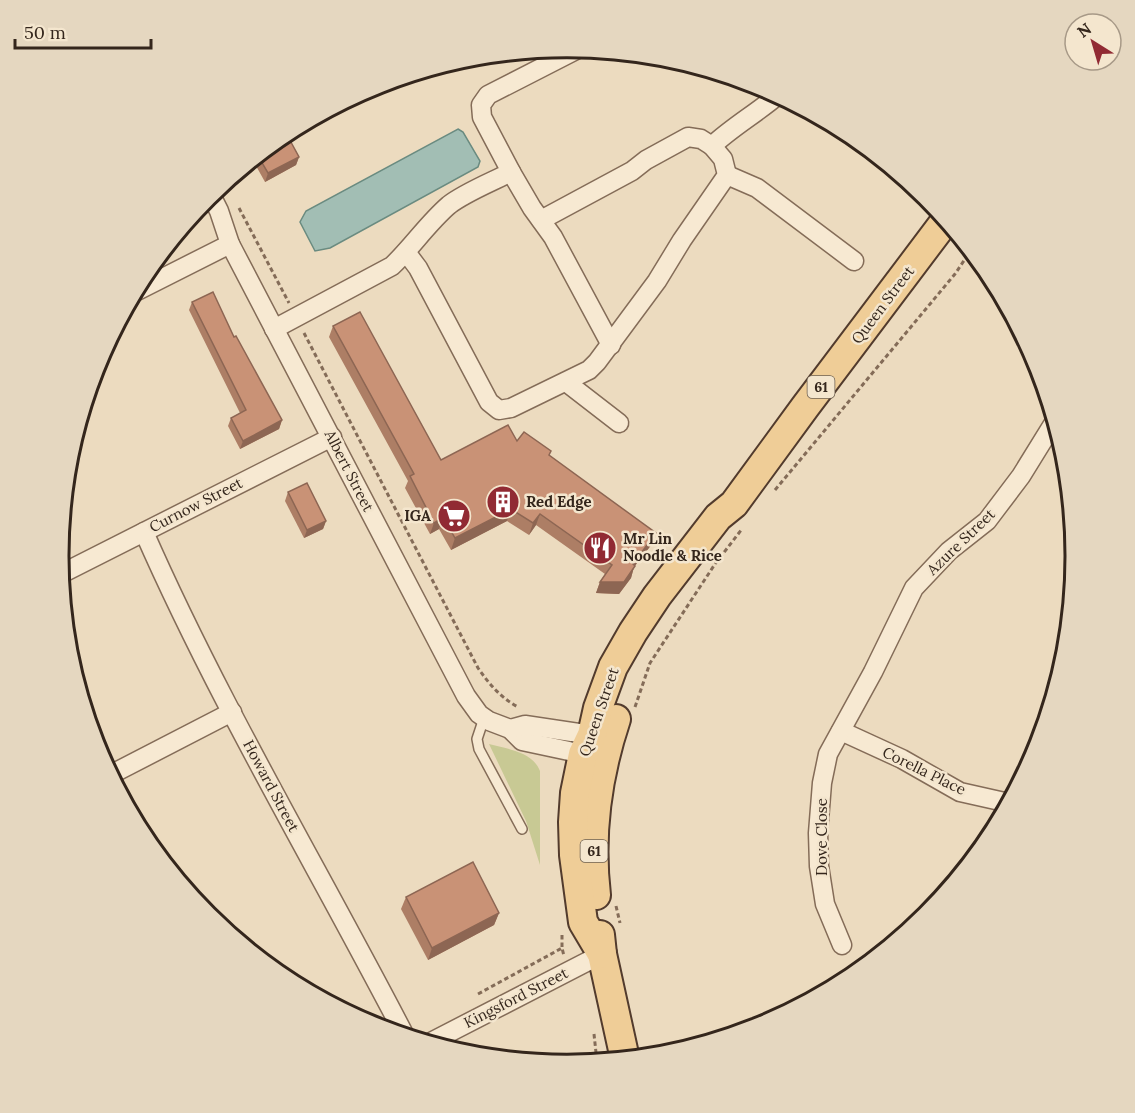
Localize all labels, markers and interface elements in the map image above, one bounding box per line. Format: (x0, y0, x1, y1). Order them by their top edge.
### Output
scale bar (15, 12, 152, 50)
north arrow (1063, 12, 1123, 72)
text: N (1073, 18, 1095, 42)
text: 50 m (24, 21, 66, 44)
street label: Queen Street (847, 262, 918, 347)
road number: 61 (808, 376, 834, 398)
street label: Albert Street (320, 426, 378, 515)
street label: Curnow Street (146, 473, 246, 536)
building icon: Red Edge (485, 484, 521, 520)
place label: Red Edge (526, 492, 592, 511)
supermarket icon: IGA (436, 498, 472, 534)
street label: Azure Street (922, 504, 999, 580)
place label: IGA (404, 506, 431, 525)
place label: Mr Lin Noodle & Rice (623, 529, 722, 565)
restaurant icon: Mr Lin Noodle & Rice (582, 530, 618, 566)
street label: Queen Street (574, 665, 623, 759)
street label: Howard Street (239, 737, 304, 835)
street label: Corella Place (879, 742, 969, 799)
street label: Dove Close (812, 798, 831, 876)
road number: 61 (580, 840, 608, 862)
street label: Kingsford Street (460, 963, 571, 1032)

